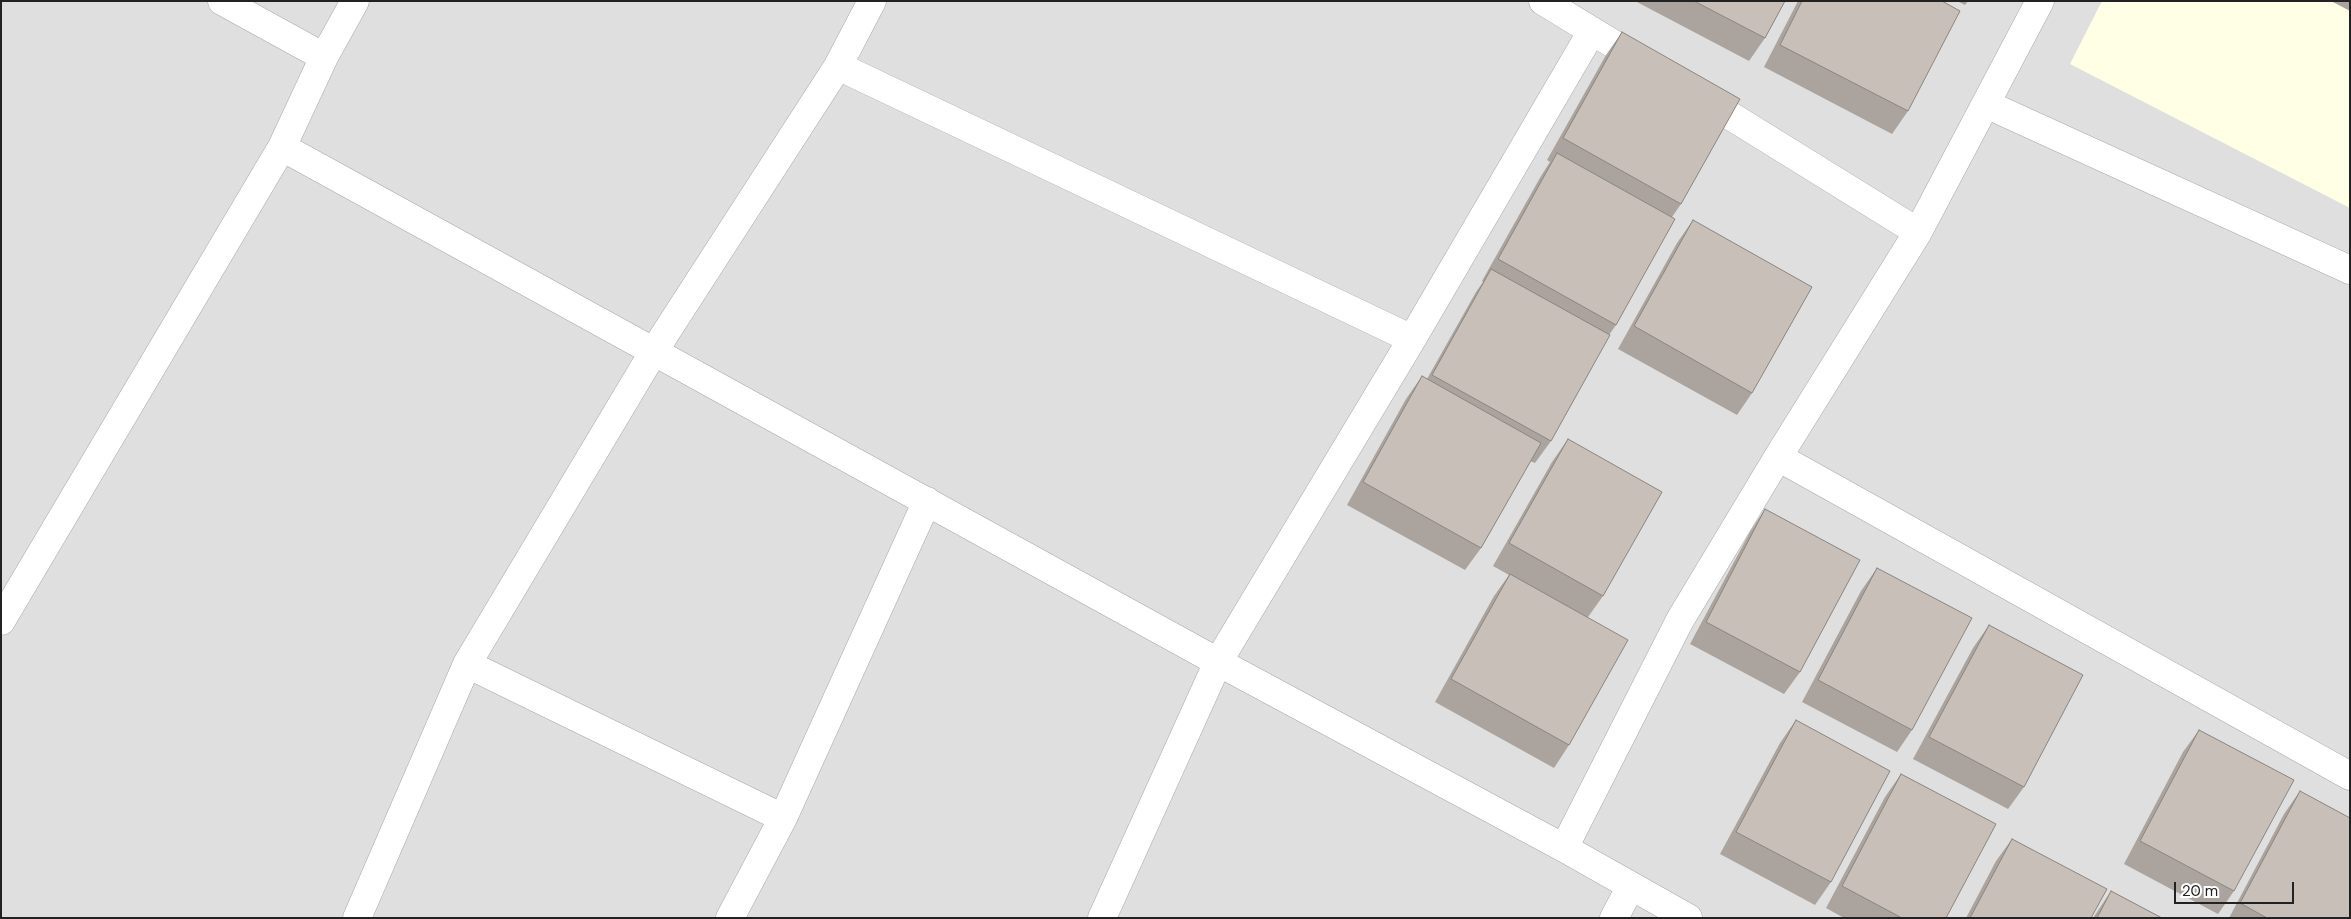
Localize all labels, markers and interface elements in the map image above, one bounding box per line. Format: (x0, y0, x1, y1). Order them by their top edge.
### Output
scale bar (2176, 872, 2296, 904)
text: 20 m (2182, 881, 2218, 901)

